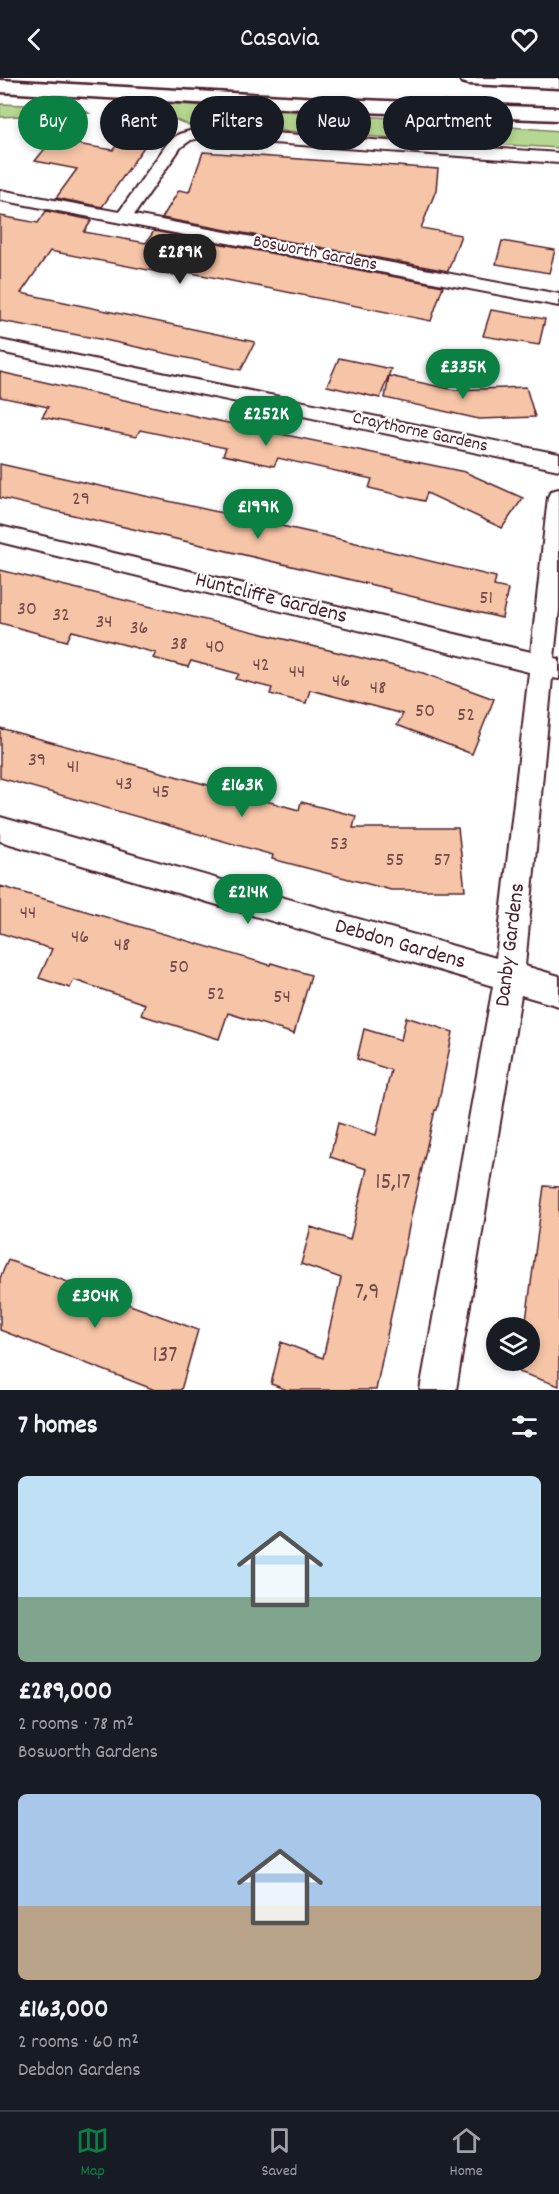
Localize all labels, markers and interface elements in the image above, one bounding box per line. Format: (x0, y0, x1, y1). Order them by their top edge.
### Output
text: Casavia (240, 20, 319, 59)
icon: back (18, 23, 51, 56)
icon: heart (508, 23, 541, 56)
chip: Buy (18, 96, 88, 150)
chip: Rent (100, 96, 178, 150)
chip: Filters (190, 96, 284, 150)
chip: New (296, 96, 371, 150)
chip: Apartment (383, 96, 513, 150)
street label: Bosworth Gardens (251, 230, 379, 278)
pin: £289K (138, 234, 222, 285)
text: £289K (157, 239, 203, 267)
pin: £335K (421, 349, 505, 400)
text: £335K (440, 354, 486, 382)
pin: £252K (224, 396, 308, 447)
text: £252K (243, 401, 289, 429)
street label: Craythorne Gardens (350, 406, 490, 460)
house number: 29 (72, 486, 90, 514)
pin: £199K (216, 489, 300, 540)
text: £199K (237, 494, 279, 522)
street label: Huntcliffe Gardens (192, 565, 350, 633)
house number: 51 (479, 585, 493, 613)
house number: 30 (17, 596, 37, 624)
house number: 32 (52, 602, 70, 630)
house number: 34 (95, 609, 113, 637)
house number: 36 (130, 615, 148, 643)
house number: 38 (171, 631, 187, 659)
house number: 40 (205, 634, 225, 662)
house number: 42 (252, 652, 270, 680)
house number: 44 (289, 659, 305, 687)
house number: 46 (332, 668, 350, 696)
house number: 48 (370, 675, 386, 703)
house number: 50 (415, 698, 435, 726)
house number: 52 (457, 702, 475, 730)
house number: 39 (28, 747, 46, 775)
house number: 41 (67, 754, 79, 782)
pin: £163K (200, 767, 284, 818)
house number: 43 (115, 771, 133, 799)
text: £163K (221, 772, 263, 800)
house number: 45 (152, 779, 170, 807)
house number: 53 (330, 831, 348, 859)
house number: 55 (386, 847, 404, 875)
house number: 57 (434, 847, 450, 875)
pin: £214K (206, 874, 290, 925)
text: £214K (228, 879, 268, 907)
street label: Danby Gardens (488, 881, 534, 1009)
house number: 44 (20, 900, 36, 928)
street label: Debdon Gardens (331, 912, 469, 978)
house number: 46 (71, 924, 89, 952)
house number: 48 (114, 932, 130, 960)
house number: 50 (169, 954, 189, 982)
house number: 52 (207, 981, 225, 1009)
house number: 54 (273, 984, 291, 1012)
house number: 15,17 (375, 1166, 411, 1200)
house number: 7,9 (355, 1276, 379, 1310)
pin: £304K (53, 1278, 137, 1329)
text: £304K (71, 1283, 119, 1311)
map controls (486, 1317, 540, 1371)
button: layers (486, 1317, 540, 1371)
house number: 137 (152, 1339, 178, 1373)
text: 7 homes (18, 1408, 98, 1445)
icon: filters (508, 1410, 541, 1443)
icon: home (226, 1515, 334, 1623)
text: £289,000 (18, 1674, 112, 1711)
text: 2 rooms · 78 m² (18, 1711, 134, 1739)
text: Bosworth Gardens (18, 1739, 158, 1767)
icon: home (226, 1833, 334, 1941)
text: £163,000 (18, 1992, 108, 2029)
text: 2 rooms · 60 m² (18, 2029, 139, 2057)
text: Debdon Gardens (18, 2057, 141, 2085)
tab: Map (76, 2124, 109, 2183)
tab: Saved (261, 2124, 297, 2183)
tab: Home (449, 2124, 483, 2183)

